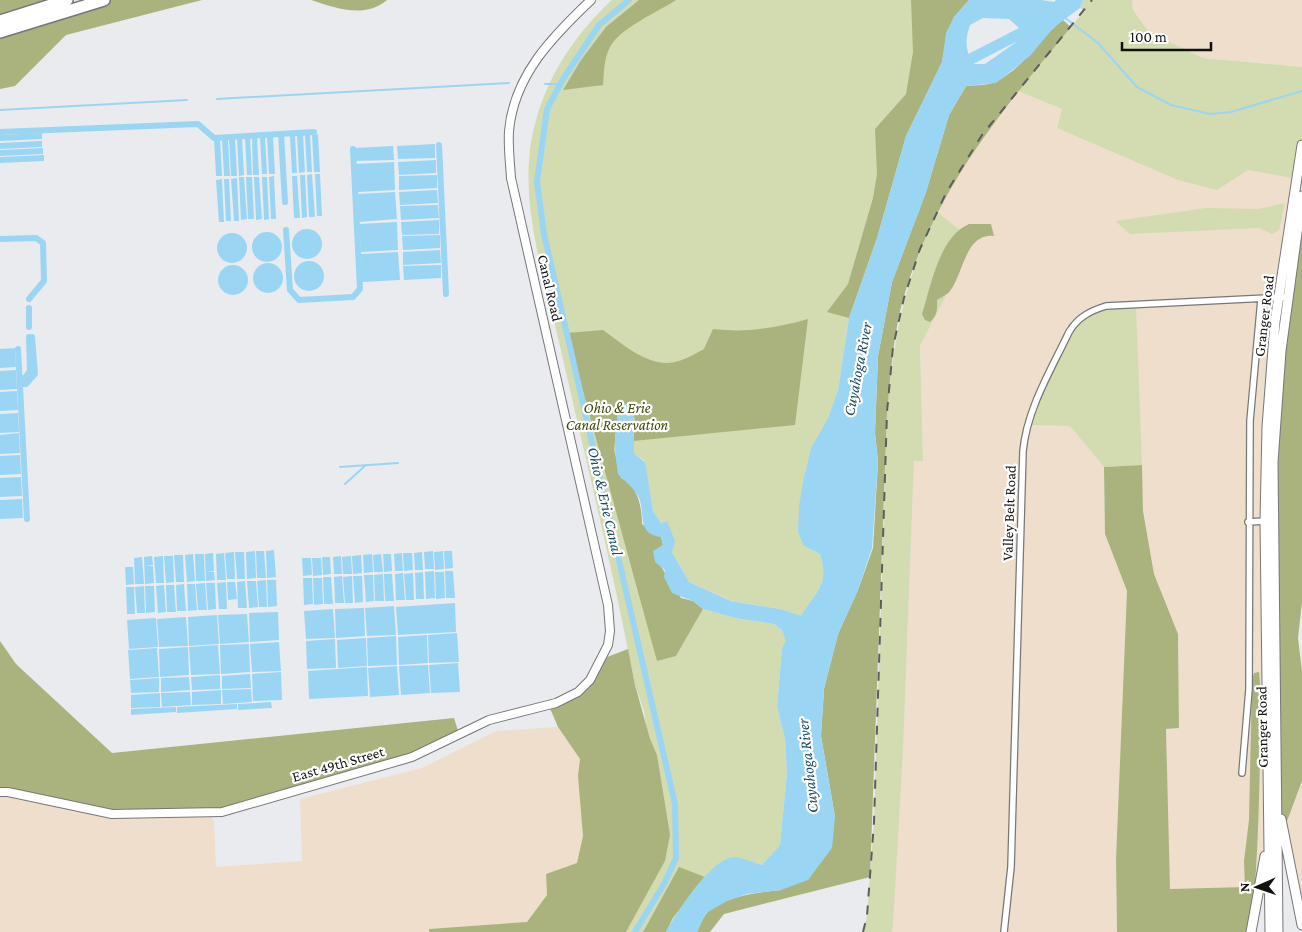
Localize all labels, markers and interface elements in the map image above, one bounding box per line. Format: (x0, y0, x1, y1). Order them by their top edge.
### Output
scale bar (1122, 20, 1211, 52)
text: 100 m (1130, 29, 1167, 45)
street label: Canal Road (535, 253, 565, 323)
street label: Granger Road (1251, 274, 1278, 358)
water label: Cuyahoga River (840, 320, 876, 418)
park label: Ohio & Erie Canal Reservation (566, 400, 669, 433)
water label: Ohio & Erie Canal (585, 445, 626, 558)
street label: Valley Belt Road (999, 465, 1020, 561)
street label: Granger Road (1253, 686, 1272, 768)
water label: Cuyahoga River (794, 717, 822, 814)
street label: East 49th Street (290, 743, 387, 785)
north arrow (1232, 862, 1282, 912)
text: N (1236, 882, 1252, 893)

